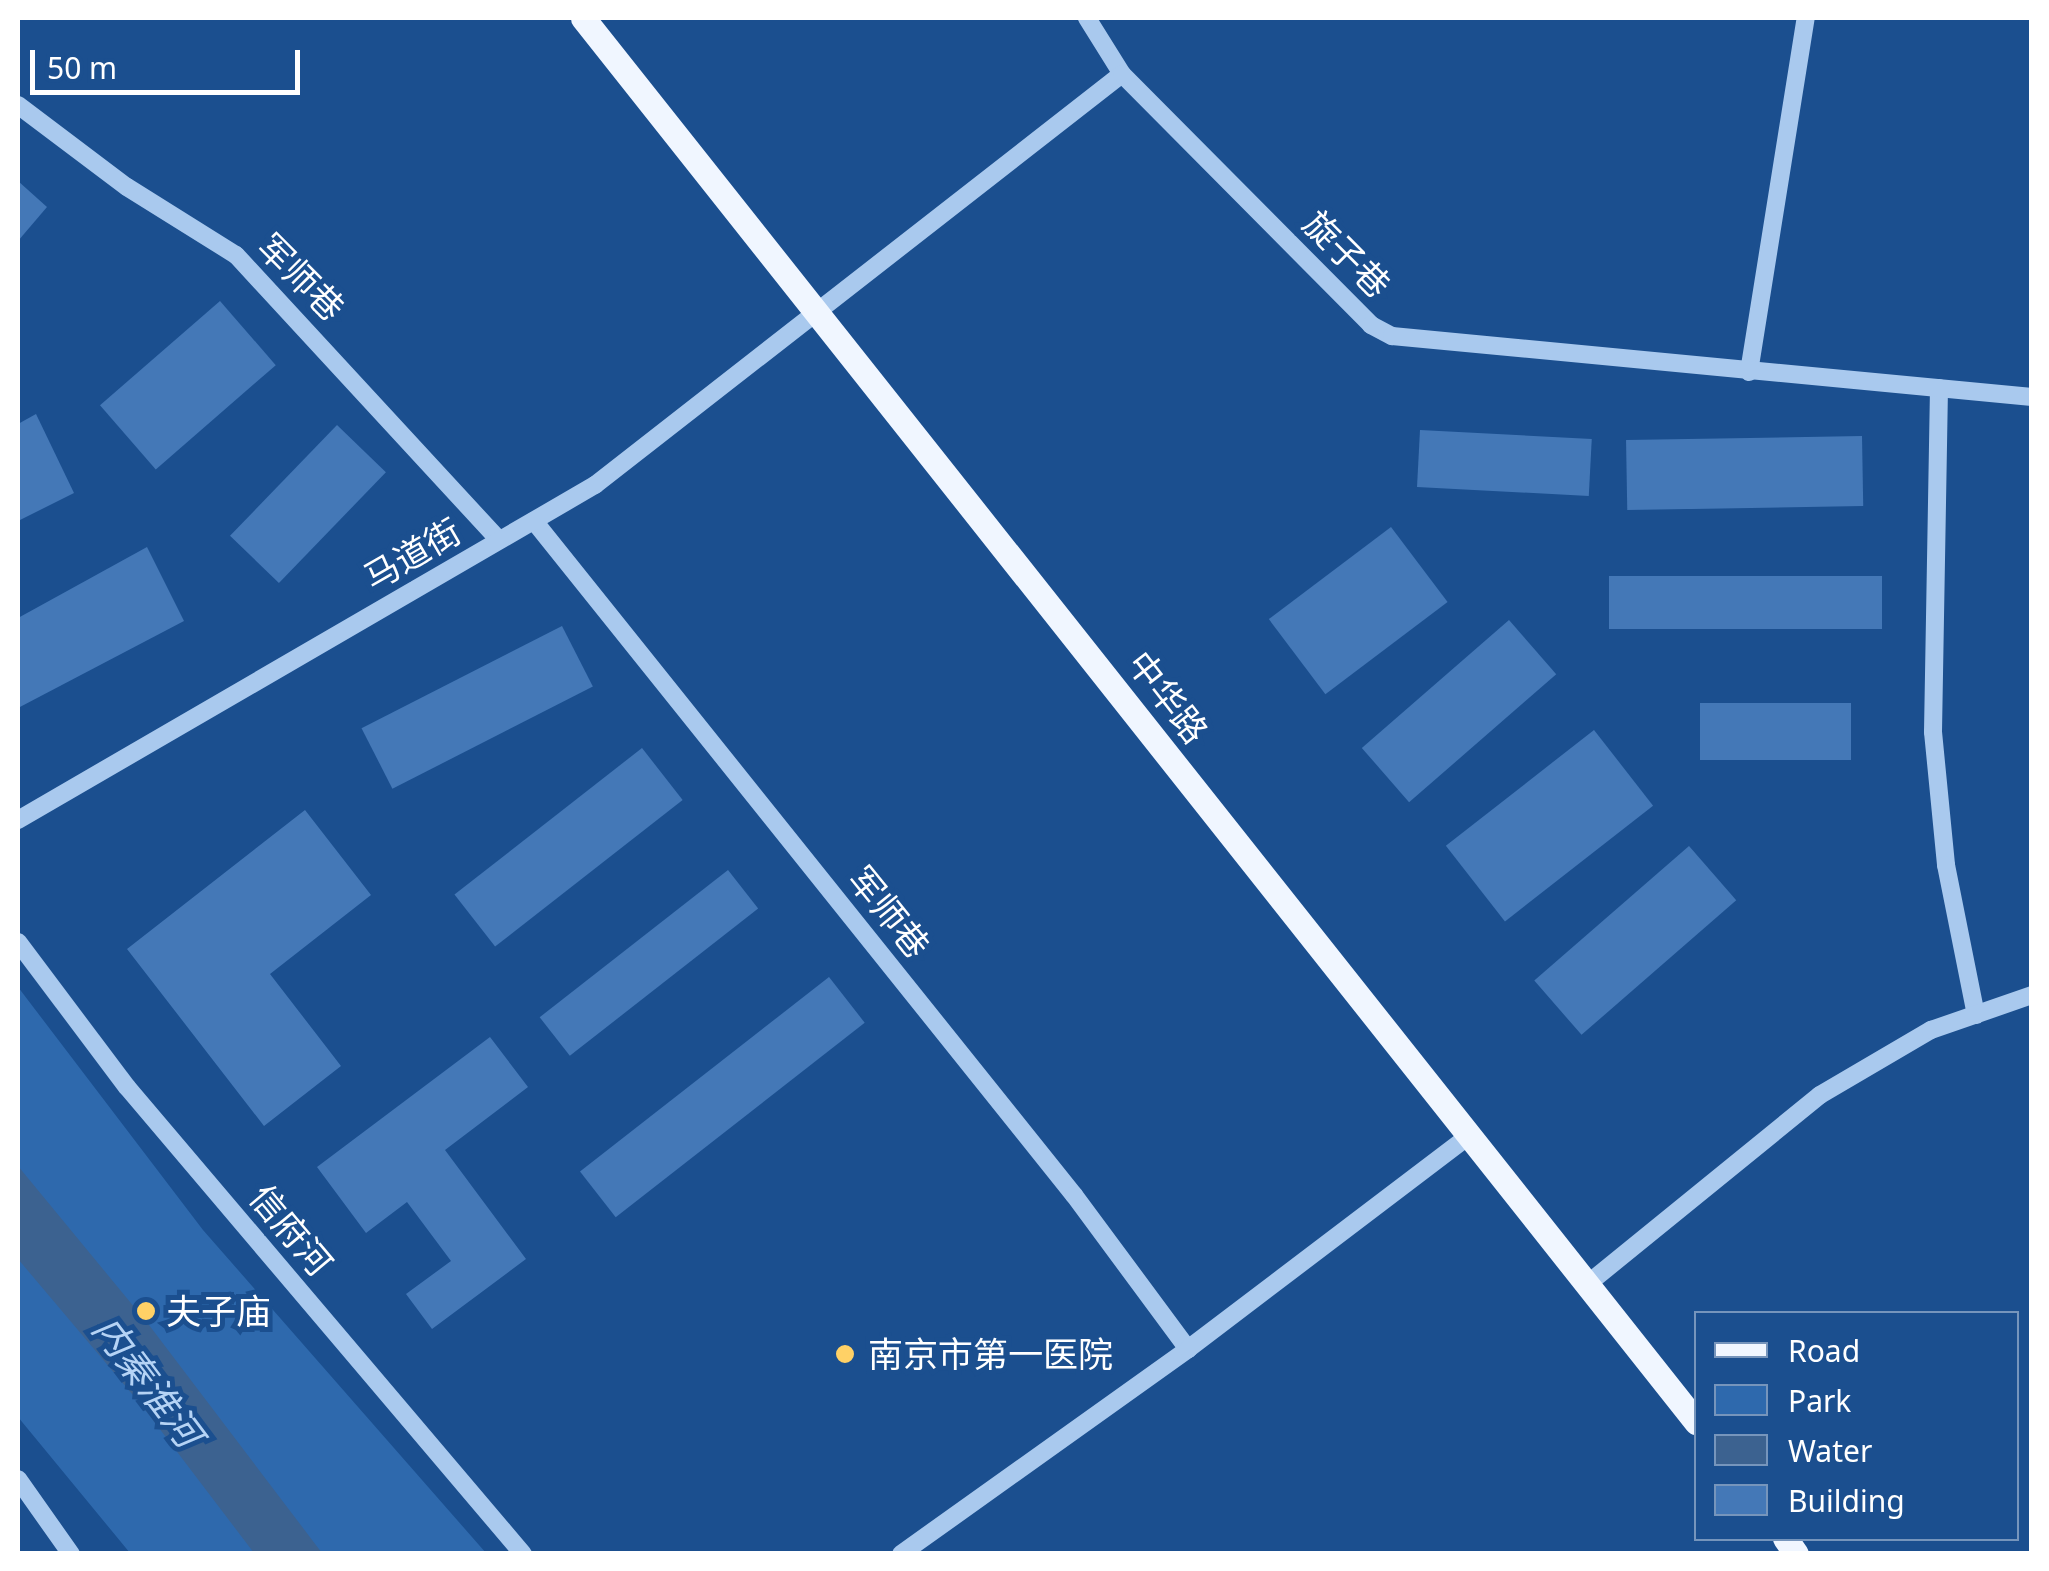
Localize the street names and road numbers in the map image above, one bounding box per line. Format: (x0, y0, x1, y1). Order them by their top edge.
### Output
street label: 旋子巷 (1295, 202, 1399, 306)
street label: 军师巷 (249, 225, 353, 329)
street label: 马道街 (356, 510, 468, 598)
street label: 中华路 (1119, 643, 1217, 751)
street label: 军师巷 (840, 858, 938, 966)
street label: 信府河 (241, 1176, 341, 1284)

